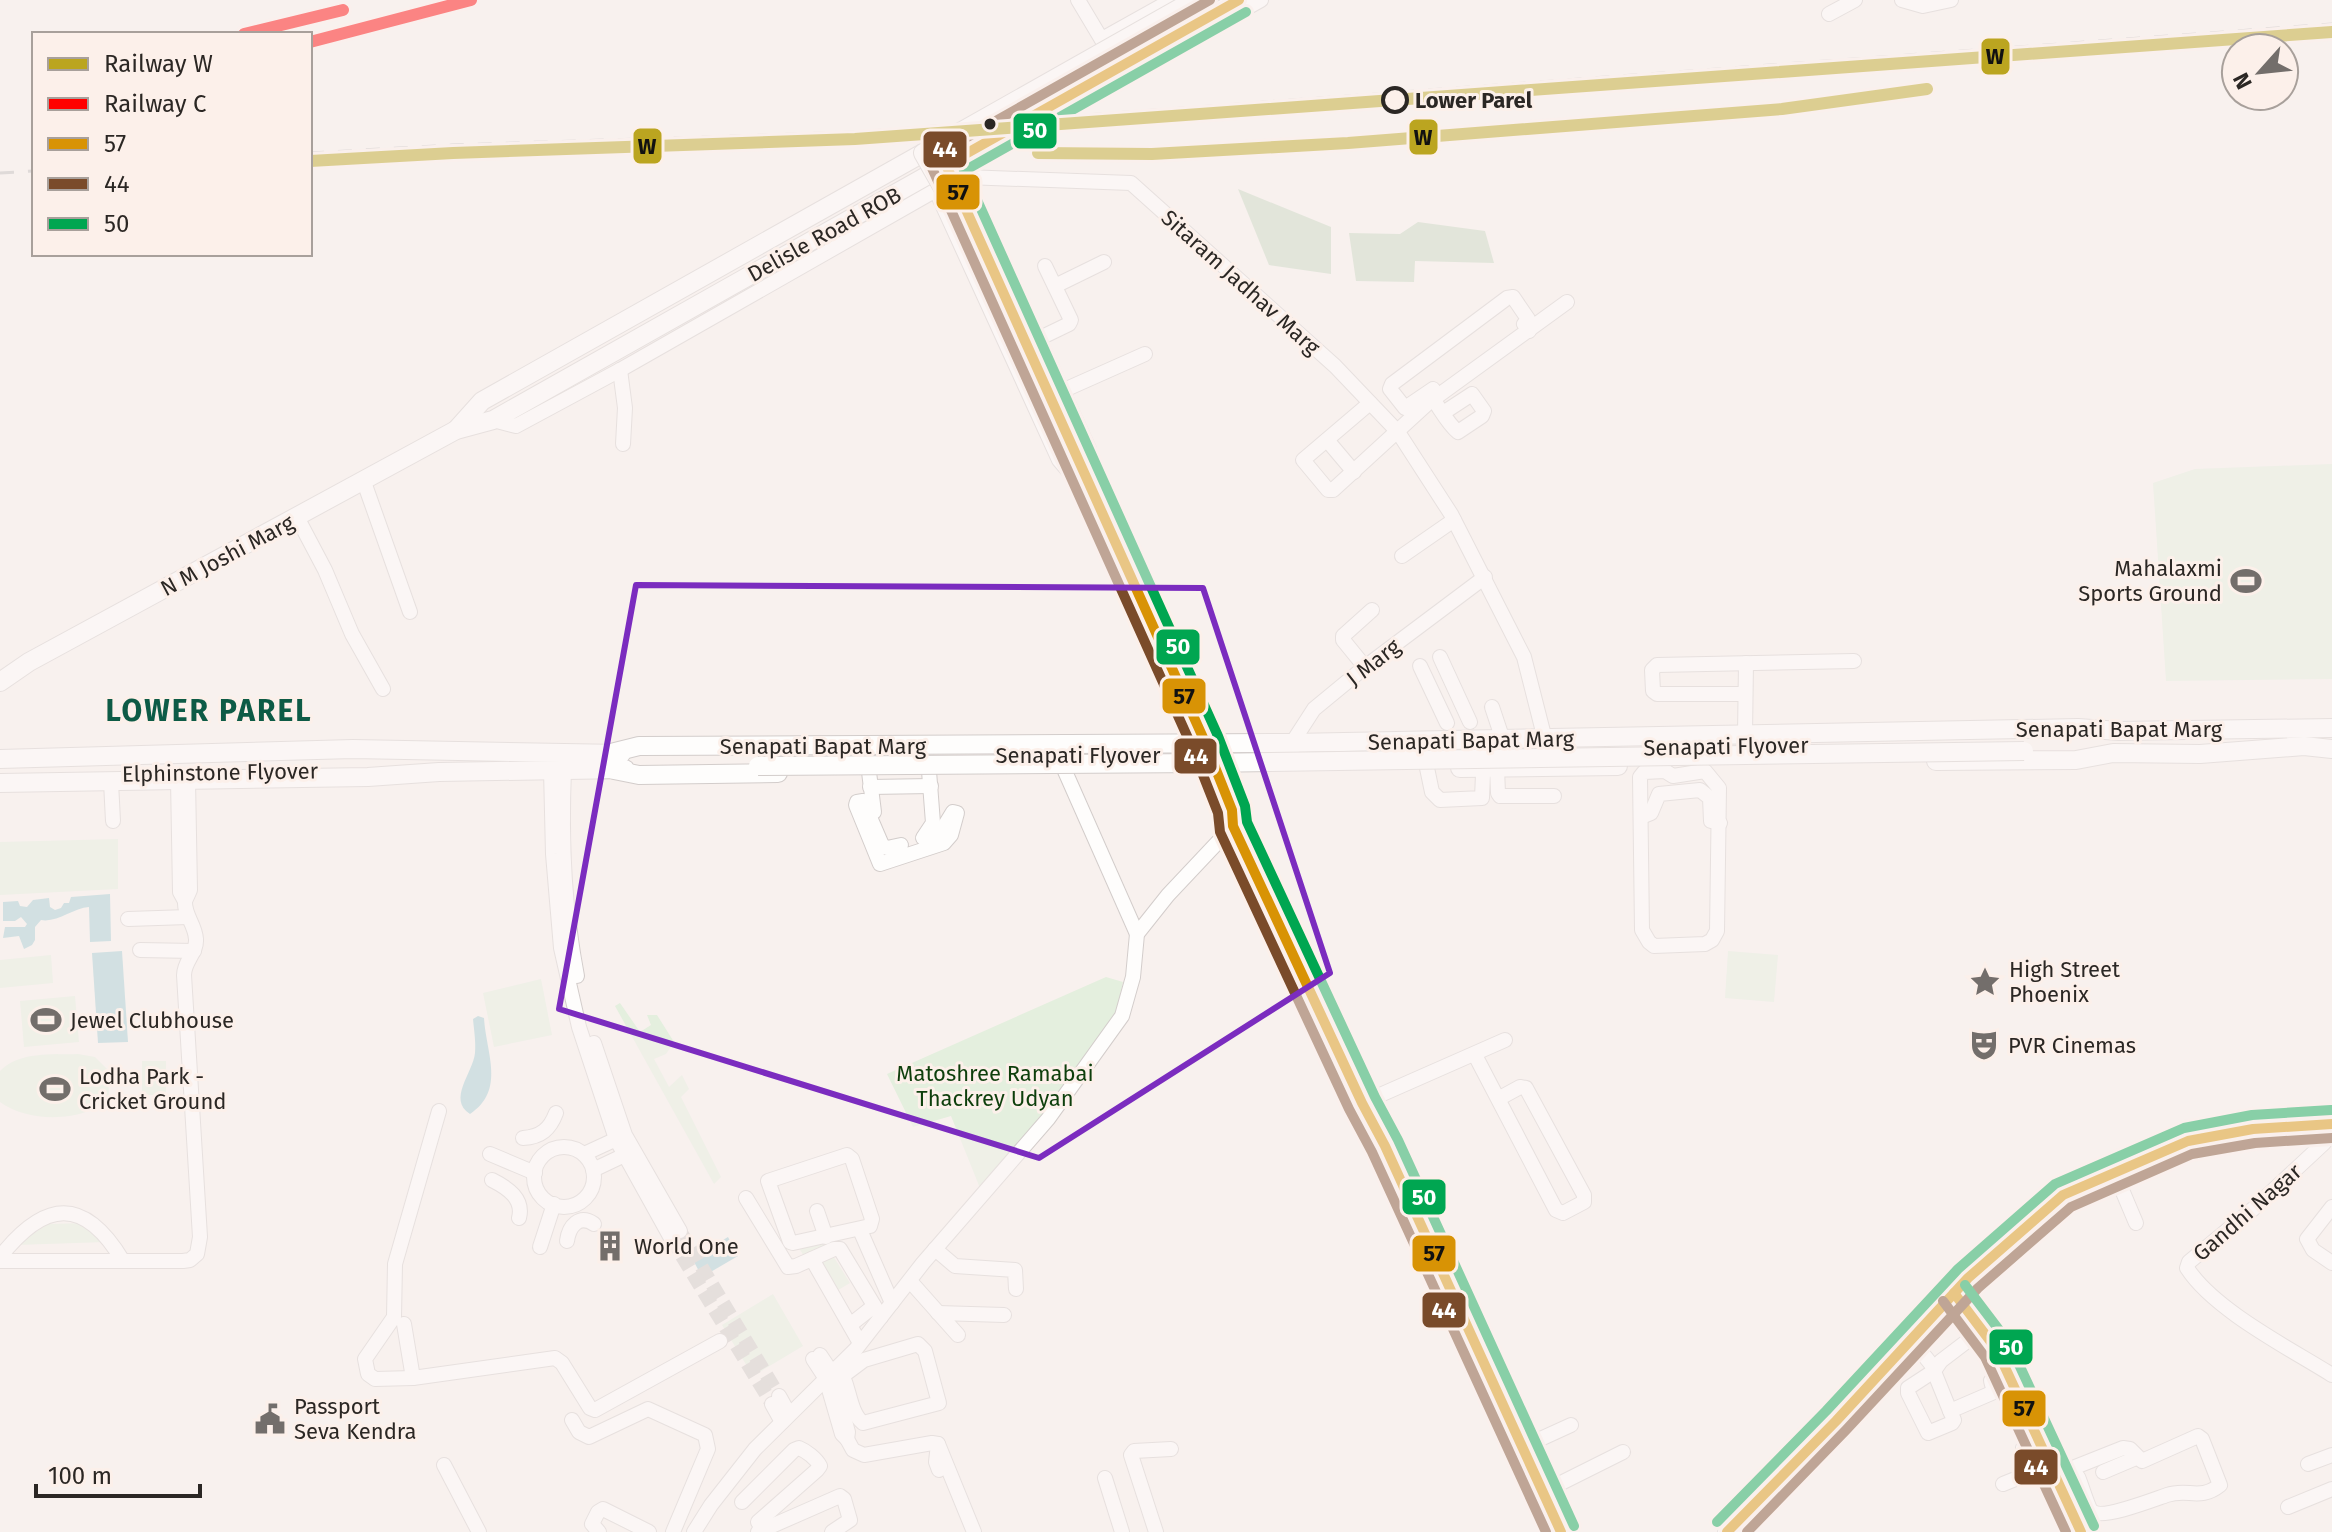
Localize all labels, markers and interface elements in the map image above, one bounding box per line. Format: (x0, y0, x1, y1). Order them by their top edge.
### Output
legend (32, 32, 312, 256)
north arrow (2220, 32, 2300, 112)
line badge: W (1980, 37, 2011, 76)
text: W (1986, 43, 2005, 70)
text: Railway W (104, 50, 213, 78)
text: N (2227, 68, 2258, 93)
marker: Lower Parel (1382, 87, 1408, 113)
place label: Lower Parel (1415, 87, 1533, 114)
text: Railway C (104, 90, 206, 118)
line badge: 50 (1012, 112, 1058, 150)
unlabelled marker (982, 116, 998, 132)
text: 50 (1023, 117, 1047, 144)
line badge: W (1408, 118, 1439, 156)
text: W (1414, 124, 1433, 151)
line badge: W (632, 127, 663, 165)
text: 57 (104, 130, 126, 158)
line badge: 44 (922, 130, 968, 169)
text: W (638, 133, 657, 160)
text: 44 (933, 136, 957, 163)
text: 44 (104, 170, 130, 198)
line badge: 57 (935, 173, 981, 211)
text: 57 (947, 179, 969, 206)
street label: Delisle Road ROB (743, 181, 906, 288)
street label: Sitaram Jadhav Marg (1156, 204, 1326, 361)
text: 50 (104, 210, 129, 238)
street label: N M Joshi Marg (156, 509, 299, 602)
place label: Mahalaxmi Sports Ground (2078, 555, 2222, 607)
sports icon: Mahalaxmi Sports Ground (2229, 564, 2263, 598)
line badge: 50 (1155, 628, 1201, 666)
text: 50 (1166, 633, 1190, 660)
street label: J Marg (1341, 633, 1406, 692)
line badge: 57 (1161, 677, 1207, 715)
text: 57 (1173, 683, 1195, 710)
district label: LOWER PAREL (105, 693, 313, 729)
street label: Senapati Bapat Marg (2016, 716, 2223, 743)
street label: Senapati Bapat Marg (1368, 725, 1575, 756)
street label: Senapati Flyover (1643, 732, 1809, 761)
street label: Senapati Bapat Marg (720, 733, 927, 760)
line badge: 44 (1173, 737, 1218, 775)
street label: Senapati Flyover (995, 742, 1161, 769)
text: 44 (1184, 743, 1208, 770)
street label: Elphinstone Flyover (122, 757, 319, 788)
place label: High Street Phoenix (2009, 956, 2120, 1008)
place icon: High Street Phoenix (1968, 965, 2002, 999)
sports icon: Jewel Clubhouse (29, 1003, 63, 1037)
place label: Jewel Clubhouse (70, 1007, 234, 1034)
theatre icon: PVR Cinemas (1967, 1028, 2001, 1062)
place label: PVR Cinemas (2008, 1032, 2136, 1059)
park label: Matoshree Ramabai Thackrey Udyan (896, 1060, 1094, 1112)
place label: Lodha Park - Cricket Ground (79, 1063, 226, 1115)
sports icon: Lodha Park - Cricket Ground (38, 1072, 72, 1106)
street label: Gandhi Nagar (2187, 1158, 2308, 1267)
line badge: 50 (1401, 1178, 1447, 1216)
text: 50 (1412, 1184, 1436, 1211)
building icon: World One (593, 1229, 627, 1263)
place label: World One (634, 1233, 739, 1260)
line badge: 57 (1411, 1234, 1457, 1273)
text: 57 (1423, 1240, 1445, 1267)
line badge: 44 (1421, 1291, 1467, 1329)
text: 44 (1432, 1297, 1456, 1324)
line badge: 50 (1988, 1328, 2034, 1366)
text: 50 (1999, 1334, 2023, 1361)
line badge: 57 (2001, 1389, 2047, 1428)
place label: Passport Seva Kendra (294, 1393, 417, 1445)
text: 57 (2013, 1395, 2035, 1422)
public building icon: Passport Seva Kendra (253, 1402, 287, 1436)
scale bar (36, 1448, 200, 1498)
line badge: 44 (2013, 1448, 2059, 1486)
text: 44 (2024, 1454, 2048, 1481)
text: 100 m (48, 1462, 112, 1490)

